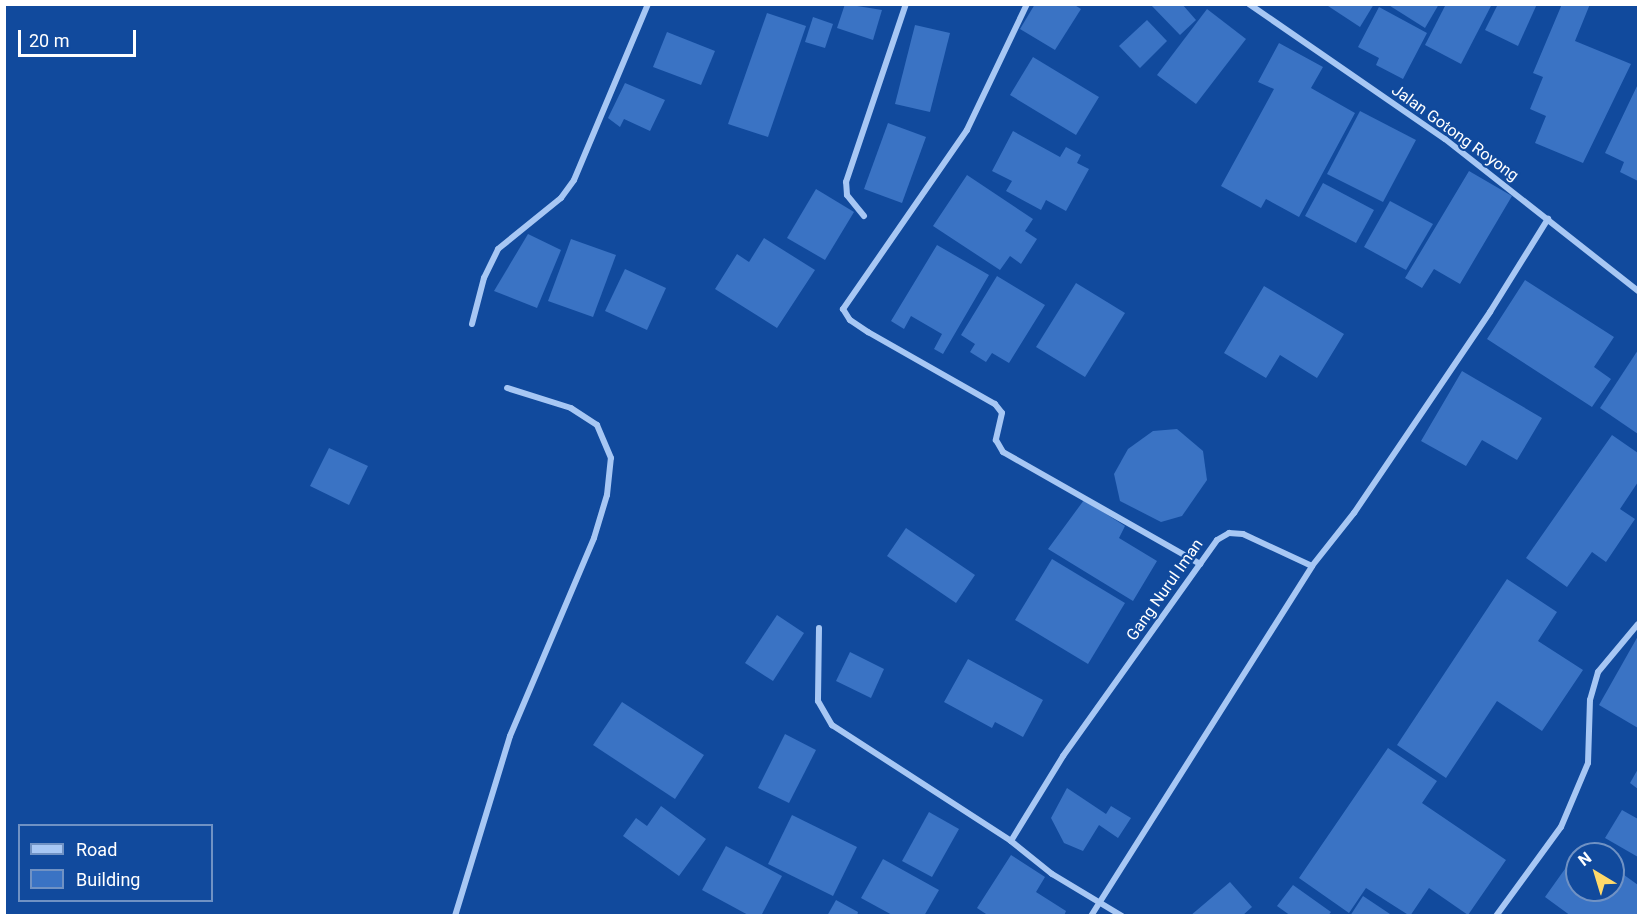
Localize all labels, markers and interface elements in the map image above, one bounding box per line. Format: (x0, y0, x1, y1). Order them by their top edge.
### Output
scale bar (21, 18, 140, 56)
text: 20 m (29, 30, 69, 51)
street label: Jalan Gotong Royong (1388, 80, 1522, 186)
street label: Gang Nurul Iman (1123, 535, 1207, 645)
legend (18, 824, 213, 902)
text: Road (76, 839, 117, 860)
north arrow (1565, 842, 1625, 902)
text: N (1575, 848, 1595, 870)
text: Building (76, 869, 140, 890)

